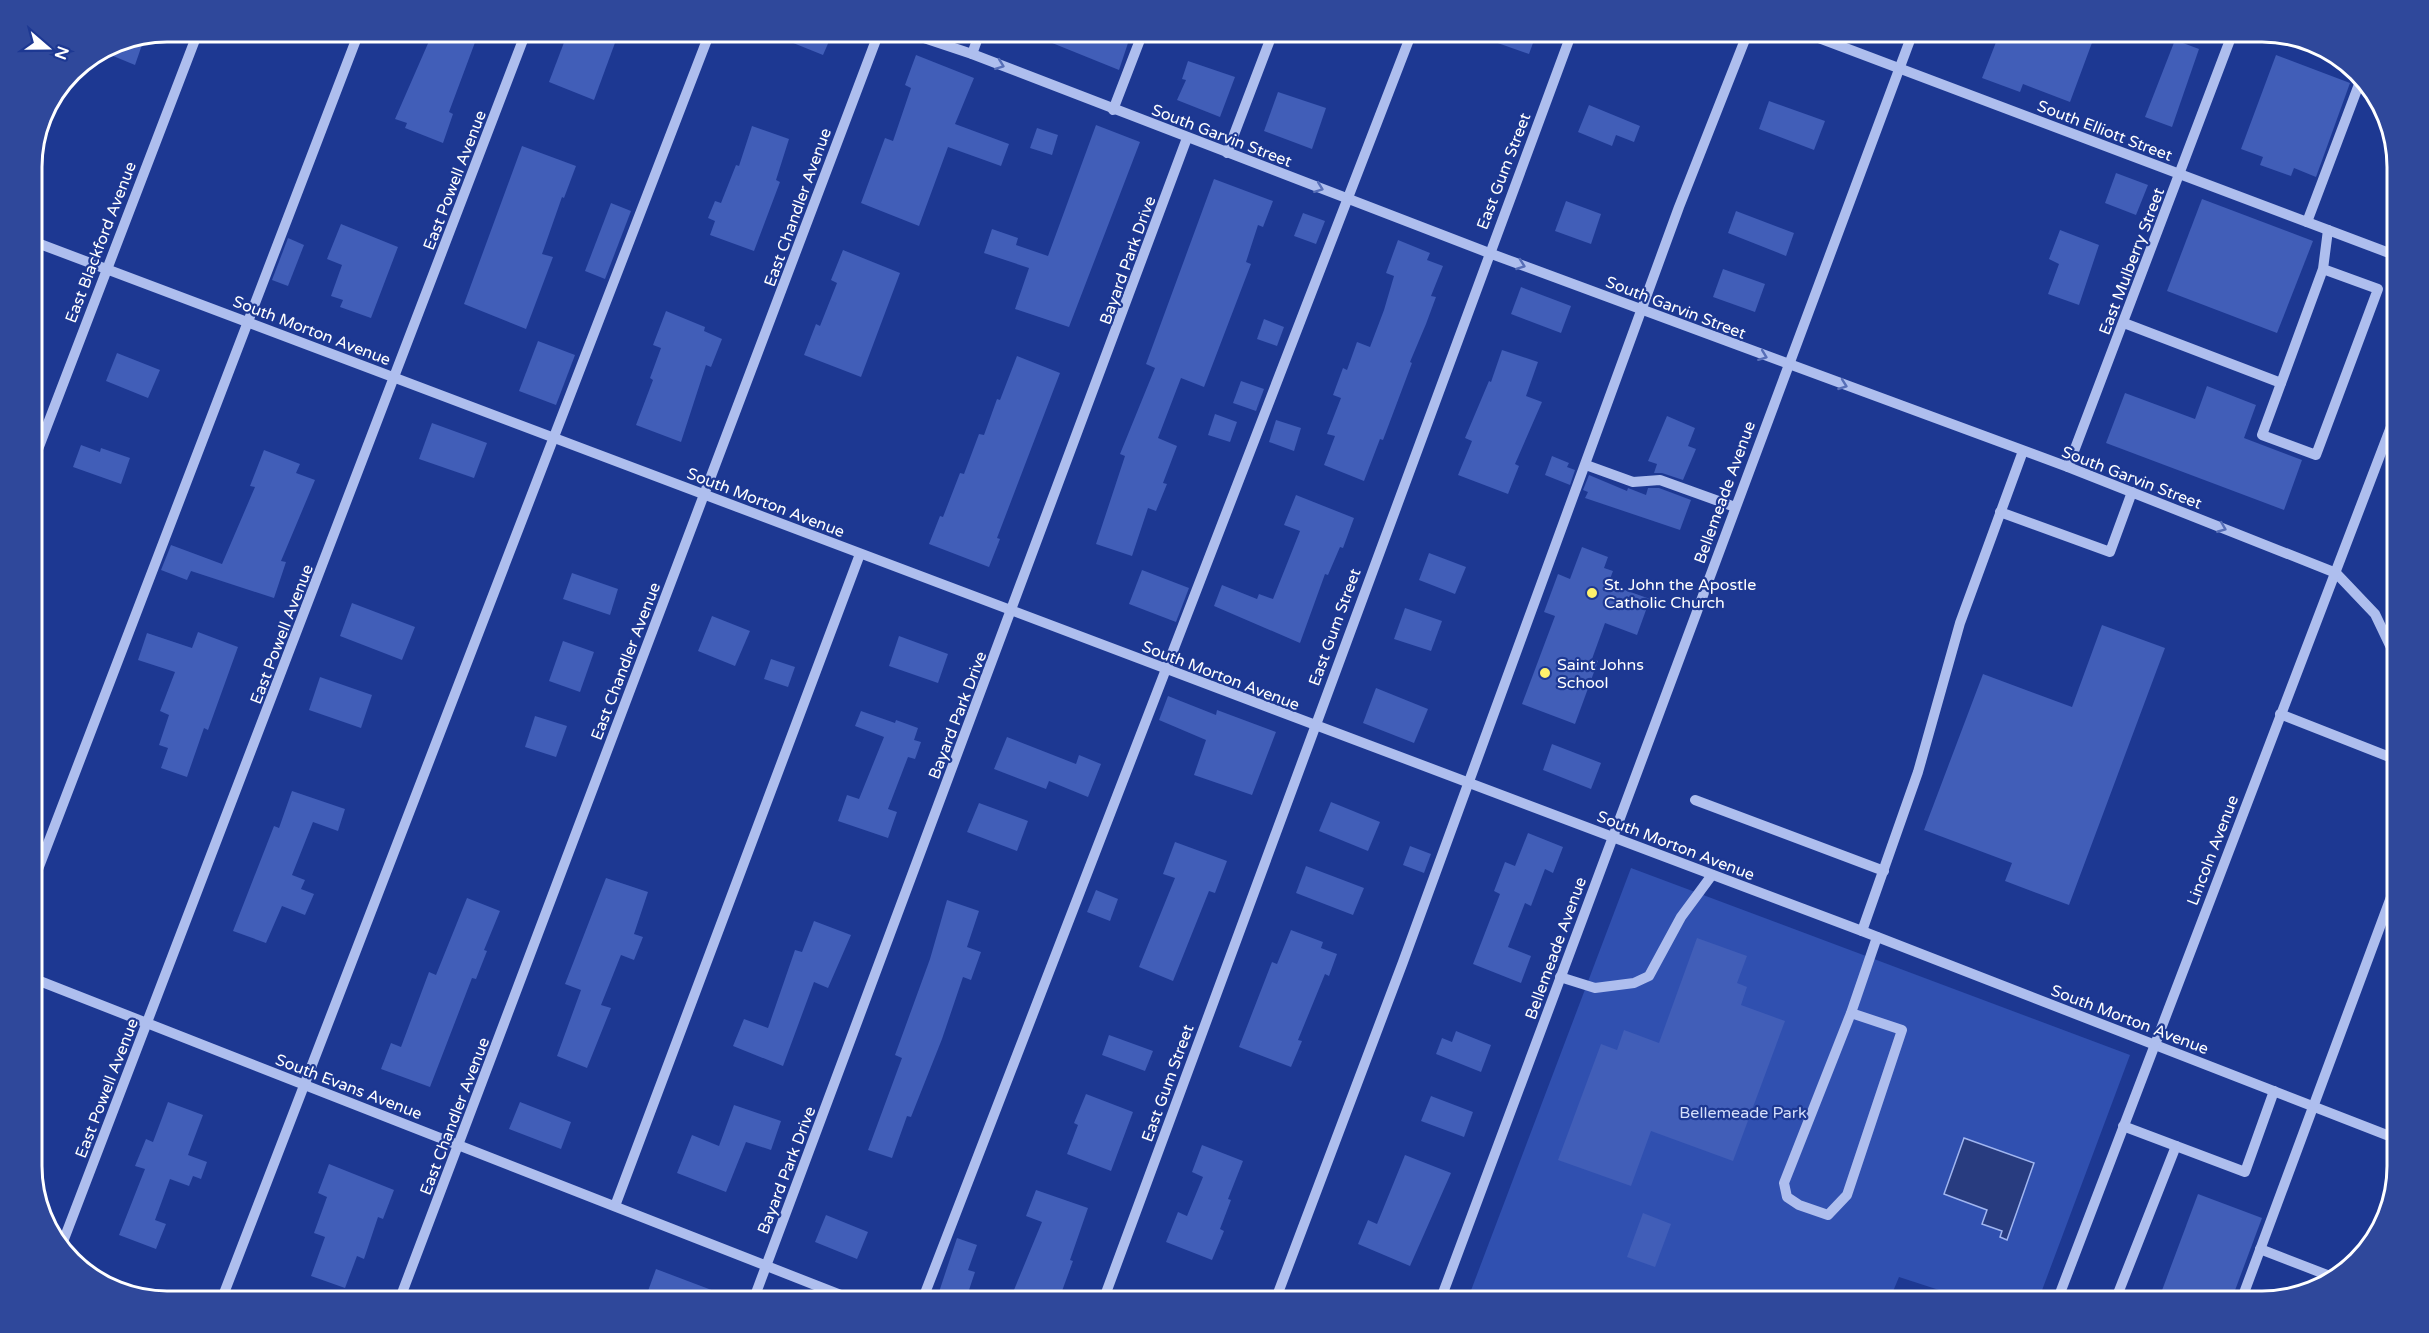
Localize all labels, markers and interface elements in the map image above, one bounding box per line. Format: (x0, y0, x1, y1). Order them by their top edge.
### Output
north arrow (18, 18, 78, 78)
text: N (50, 43, 73, 62)
one-way arrow (995, 58, 1005, 71)
street label: South Elliott Street (2034, 96, 2175, 166)
street label: South Garvin Street (1149, 100, 1295, 172)
street label: East Powell Avenue (419, 108, 491, 253)
street label: East Gum Street (1472, 110, 1535, 233)
street label: East Chandler Avenue (760, 125, 836, 289)
street label: East Blackford Avenue (61, 159, 141, 326)
one-way arrow (1314, 181, 1324, 194)
street label: East Mulberry Street (2095, 185, 2169, 338)
street label: Bayard Park Drive (1095, 193, 1160, 327)
one-way arrow (1515, 258, 1526, 271)
street label: South Garvin Street (1603, 272, 1749, 344)
street label: South Morton Avenue (230, 292, 393, 370)
one-way arrow (1757, 348, 1768, 361)
one-way arrow (1837, 378, 1848, 390)
street label: Bellemeade Avenue (1690, 418, 1760, 566)
street label: South Garvin Street (2059, 442, 2205, 514)
street label: South Morton Avenue (684, 464, 847, 542)
one-way arrow (2215, 521, 2226, 533)
street label: East Powell Avenue (246, 562, 318, 707)
street label: East Gum Street (1304, 566, 1365, 689)
place label: St. John the Apostle Catholic Church (1604, 575, 1756, 613)
street label: East Chandler Avenue (587, 580, 665, 743)
marker: St. John the Apostle Catholic Church (1585, 586, 1599, 600)
street label: South Morton Avenue (1139, 637, 1302, 715)
street label: Bayard Park Drive (924, 649, 992, 782)
place label: Saint Johns School (1557, 655, 1644, 693)
marker: Saint Johns School (1538, 666, 1552, 680)
street label: Lincoln Avenue (2183, 792, 2243, 908)
street label: South Morton Avenue (1594, 807, 1757, 885)
street label: Bellemeade Avenue (1521, 874, 1591, 1022)
street label: South Morton Avenue (2048, 981, 2211, 1059)
street label: East Powell Avenue (71, 1016, 143, 1161)
street label: East Gum Street (1137, 1022, 1198, 1145)
street label: East Chandler Avenue (416, 1035, 494, 1198)
street label: South Evans Avenue (272, 1050, 425, 1124)
park label: Bellemeade Park (1679, 1103, 1807, 1123)
street label: Bayard Park Drive (753, 1104, 821, 1237)

